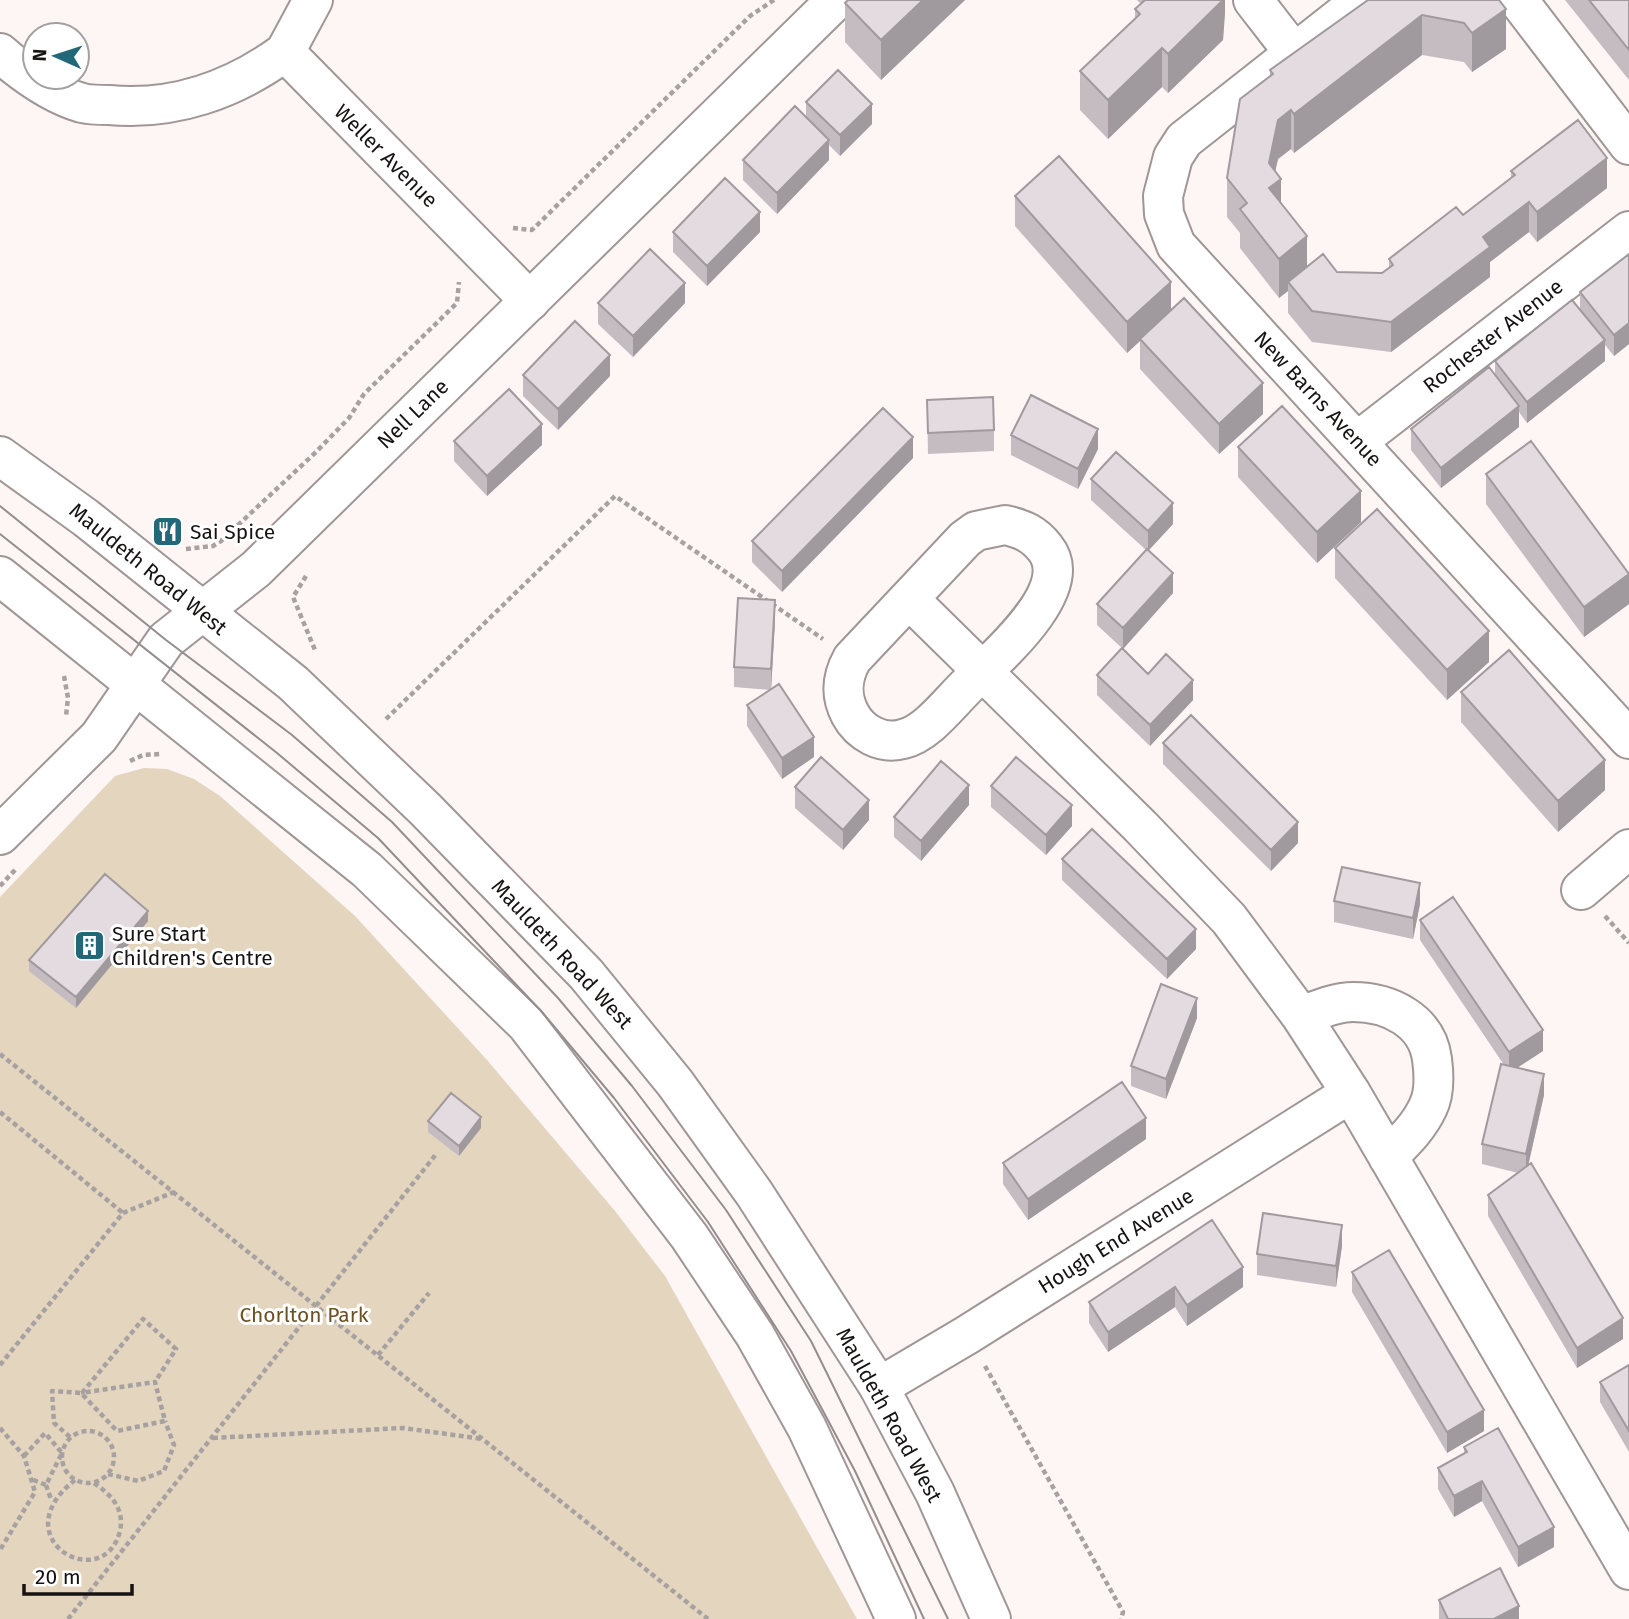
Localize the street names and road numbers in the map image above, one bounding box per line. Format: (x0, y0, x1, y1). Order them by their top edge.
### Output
street label: Weller Avenue (329, 99, 443, 213)
street label: Rochester Avenue (1418, 273, 1568, 399)
street label: New Barns Avenue (1248, 326, 1388, 472)
street label: Nell Lane (372, 374, 454, 454)
street label: Mauldeth Road West (64, 497, 232, 641)
street label: Mauldeth Road West (486, 874, 638, 1035)
street label: Hough End Avenue (1033, 1183, 1199, 1299)
street label: Mauldeth Road West (830, 1323, 948, 1507)

